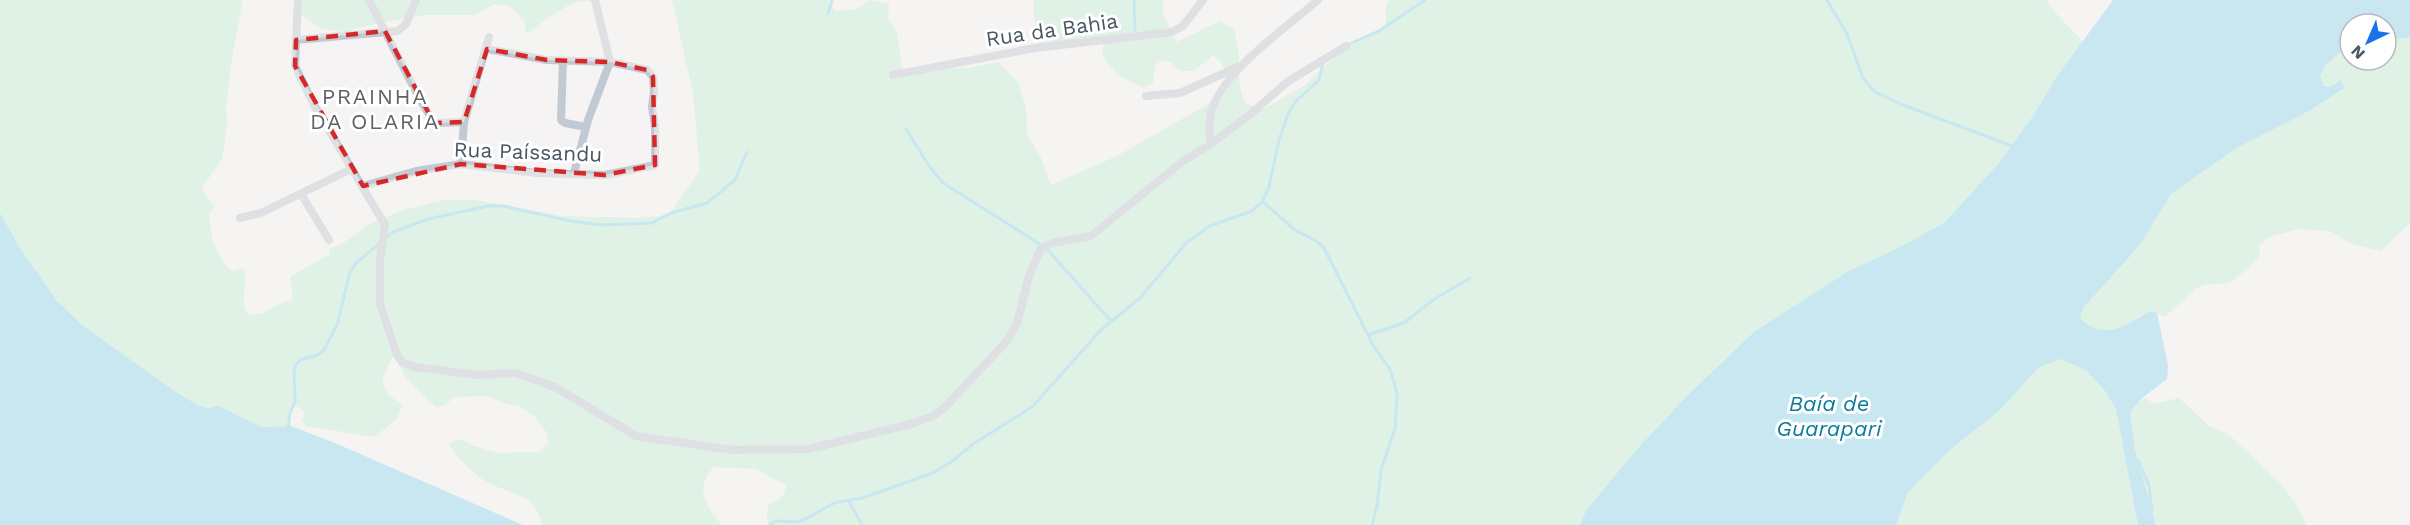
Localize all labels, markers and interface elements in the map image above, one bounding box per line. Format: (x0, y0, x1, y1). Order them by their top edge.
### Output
street label: Rua da Bahia (984, 8, 1120, 51)
north arrow (2338, 12, 2398, 72)
text: N (2347, 41, 2369, 63)
district label: PRAINHA DA OLARIA (310, 84, 440, 134)
street label: Rua Paíssandu (453, 136, 603, 167)
water label: Baía de Guarapari (1776, 391, 1883, 441)

